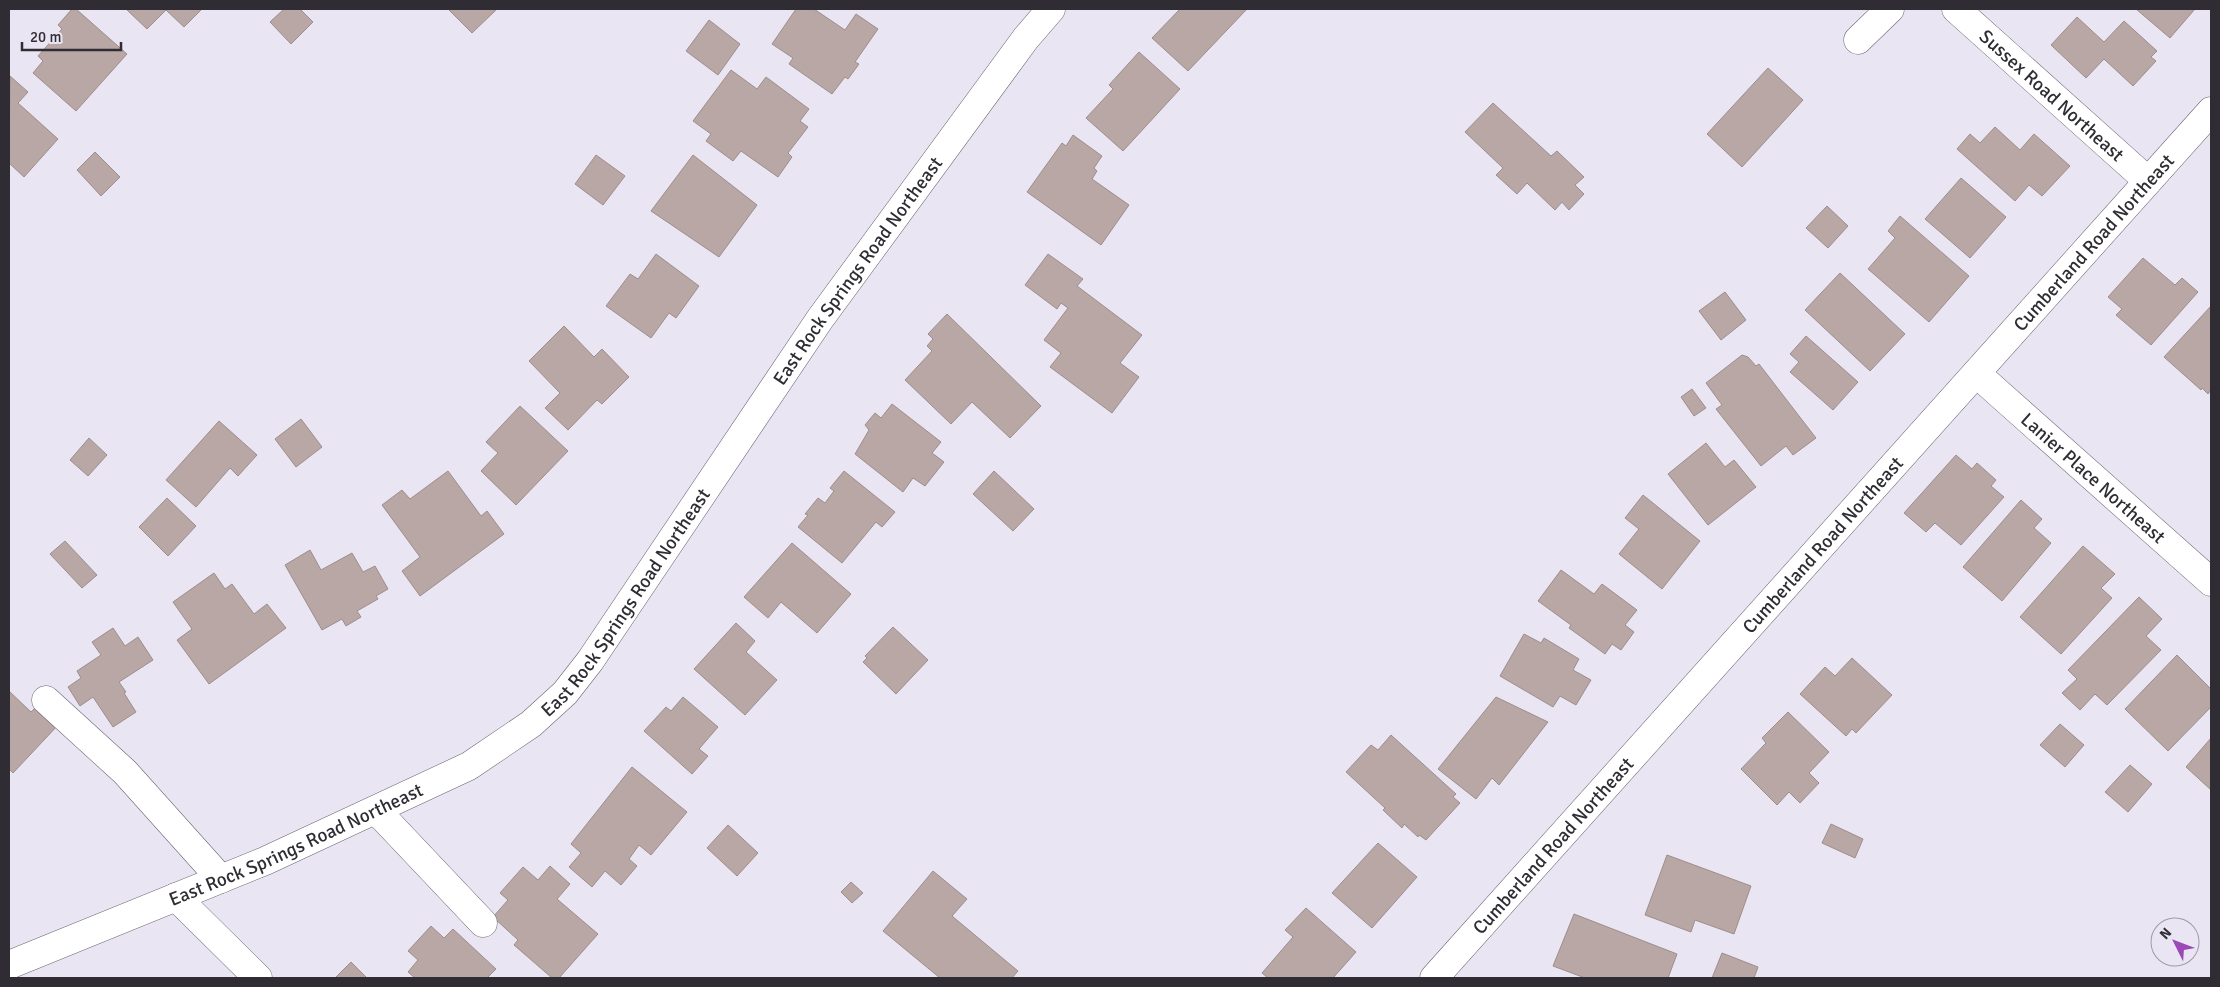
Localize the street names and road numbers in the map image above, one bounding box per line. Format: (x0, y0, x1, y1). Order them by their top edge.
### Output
street label: Sussex Road Northeast (1974, 25, 2129, 167)
street label: Cumberland Road Northeast (2009, 149, 2180, 336)
street label: East Rock Springs Road Northeast (768, 152, 948, 390)
street label: Lanier Place Northeast (2016, 408, 2170, 549)
street label: Cumberland Road Northeast (1738, 451, 1909, 639)
street label: East Rock Springs Road Northeast (536, 484, 716, 722)
street label: Cumberland Road Northeast (1468, 752, 1639, 940)
street label: East Rock Springs Road Northeast (165, 778, 427, 912)

